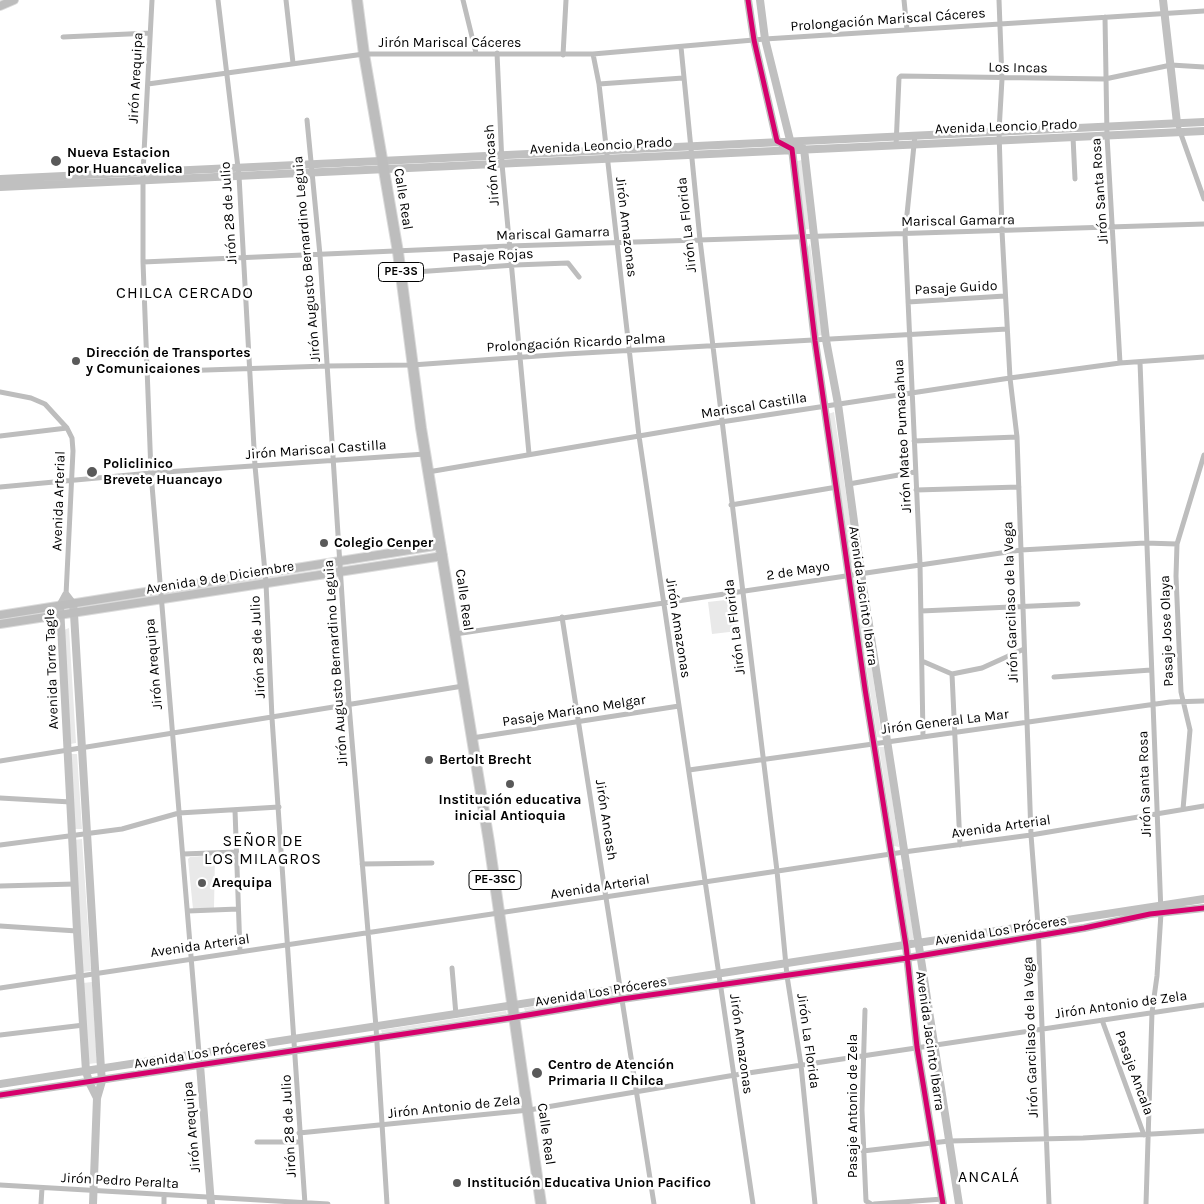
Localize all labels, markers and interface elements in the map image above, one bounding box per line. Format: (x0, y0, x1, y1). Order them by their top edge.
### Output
street label: Prolongación Mariscal Cáceres (790, 5, 986, 35)
street label: Jirón Arequipa (125, 32, 147, 124)
street label: Jirón Mariscal Cáceres (379, 35, 521, 51)
street label: Los Incas (988, 59, 1048, 77)
street label: Avenida Leoncio Prado (934, 116, 1078, 138)
street label: Jirón Ancash (481, 124, 503, 206)
street label: Avenida Leoncio Prado (529, 134, 673, 158)
street label: Jirón Santa Rosa (1088, 137, 1112, 245)
place label: Nueva Estacion por Huancavelica (67, 145, 183, 178)
marker: Nueva Estacion por Huancavelica (49, 154, 63, 168)
street label: Jirón Augusto Bernardino Leguia (290, 155, 324, 363)
street label: Jirón 28 de Julio (217, 161, 241, 265)
street label: Calle Real (390, 167, 416, 231)
street label: Jirón Amazonas (612, 176, 640, 278)
street label: Jirón La Florida (674, 176, 700, 274)
street label: Mariscal Gamarra (901, 212, 1015, 230)
street label: Mariscal Gamarra (496, 224, 610, 244)
street label: Pasaje Rojas (452, 245, 534, 267)
road number: PE-3S (378, 262, 424, 282)
street label: Pasaje Guido (914, 277, 998, 299)
district label: CHILCA CERCADO (114, 283, 256, 303)
street label: Prolongación Ricardo Palma (486, 330, 666, 356)
place label: Dirección de Transportes y Comunicaiones (86, 345, 251, 378)
marker: Dirección de Transportes y Comunicaiones (70, 355, 82, 367)
street label: Jirón Mateo Pumacahua (891, 359, 915, 513)
street label: Mariscal Castilla (700, 389, 808, 423)
street label: Jirón Mariscal Castilla (245, 437, 387, 463)
street label: Avenida Arterial (49, 451, 69, 551)
place label: Policlinico Brevete Huancayo (103, 456, 222, 488)
marker: Policlinico Brevete Huancayo (85, 465, 99, 479)
street label: Jirón Garcilaso de la Vega (1000, 521, 1022, 683)
street label: Avenida Jacinto Ibarra (845, 525, 881, 667)
place label: Colegio Cenper (334, 535, 433, 551)
marker: Colegio Cenper (318, 537, 330, 549)
street label: Avenida 9 de Diciembre (145, 558, 295, 598)
street label: 2 de Mayo (765, 558, 831, 584)
street label: Jirón Augusto Bernardino Leguia (320, 559, 352, 767)
street label: Calle Real (451, 568, 477, 632)
street label: Pasaje Jose Olaya (1157, 575, 1177, 687)
street label: Jirón Amazonas (662, 577, 694, 679)
street label: Jirón La Florida (721, 578, 749, 676)
street label: Jirón 28 de Julio (247, 595, 269, 699)
street label: Avenida Torre Tagle (42, 608, 62, 730)
street label: Jirón Arequipa (142, 618, 166, 710)
street label: Pasaje Mariano Melgar (501, 691, 647, 731)
street label: Jirón General La Mar (880, 706, 1010, 738)
street label: Jirón Santa Rosa (1135, 730, 1155, 838)
place label: Bertolt Brecht (439, 752, 531, 768)
marker: Bertolt Brecht (423, 754, 435, 766)
marker: Institución educativa inicial Antioquia (504, 778, 516, 790)
street label: Jirón Ancash (591, 778, 621, 862)
place label: Institución educativa inicial Antioquia (439, 792, 581, 824)
street label: Avenida Arterial (950, 812, 1052, 842)
district label: SEÑOR DE LOS MILAGROS (202, 831, 324, 869)
road number: PE-3SC (469, 870, 521, 890)
street label: Avenida Arterial (549, 871, 651, 903)
place label: Arequipa (212, 875, 272, 891)
marker: Arequipa (196, 877, 208, 889)
street label: Avenida Los Próceres (934, 912, 1068, 950)
street label: Avenida Arterial (149, 931, 251, 961)
street label: Jirón Garcilaso de la Vega (1020, 956, 1042, 1118)
street label: Avenida Jacinto Ibarra (912, 970, 948, 1112)
street label: Avenida Los Próceres (534, 973, 668, 1011)
street label: Jirón Antonio de Zela (1054, 987, 1188, 1023)
street label: Jirón La Florida (793, 992, 823, 1090)
street label: Jirón Amazonas (726, 993, 756, 1095)
street label: Pasaje Ancala (1111, 1029, 1157, 1117)
street label: Pasaje Antonio de Zela (845, 1034, 861, 1178)
street label: Avenida Los Próceres (133, 1035, 267, 1073)
place label: Centro de Atención Primaria II Chilca (548, 1057, 674, 1090)
marker: Centro de Atención Primaria II Chilca (530, 1066, 544, 1080)
street label: Jirón 28 de Julio (278, 1074, 300, 1178)
street label: Jirón Arequipa (180, 1081, 204, 1173)
street label: Jirón Antonio de Zela (387, 1092, 521, 1122)
street label: Calle Real (533, 1102, 559, 1166)
district label: ANCALÁ (957, 1167, 1021, 1187)
street label: Jirón Pedro Peralta (61, 1170, 179, 1192)
place label: Institución Educativa Union Pacifico (467, 1175, 711, 1191)
marker: Institución Educativa Union Pacifico (451, 1177, 463, 1189)

